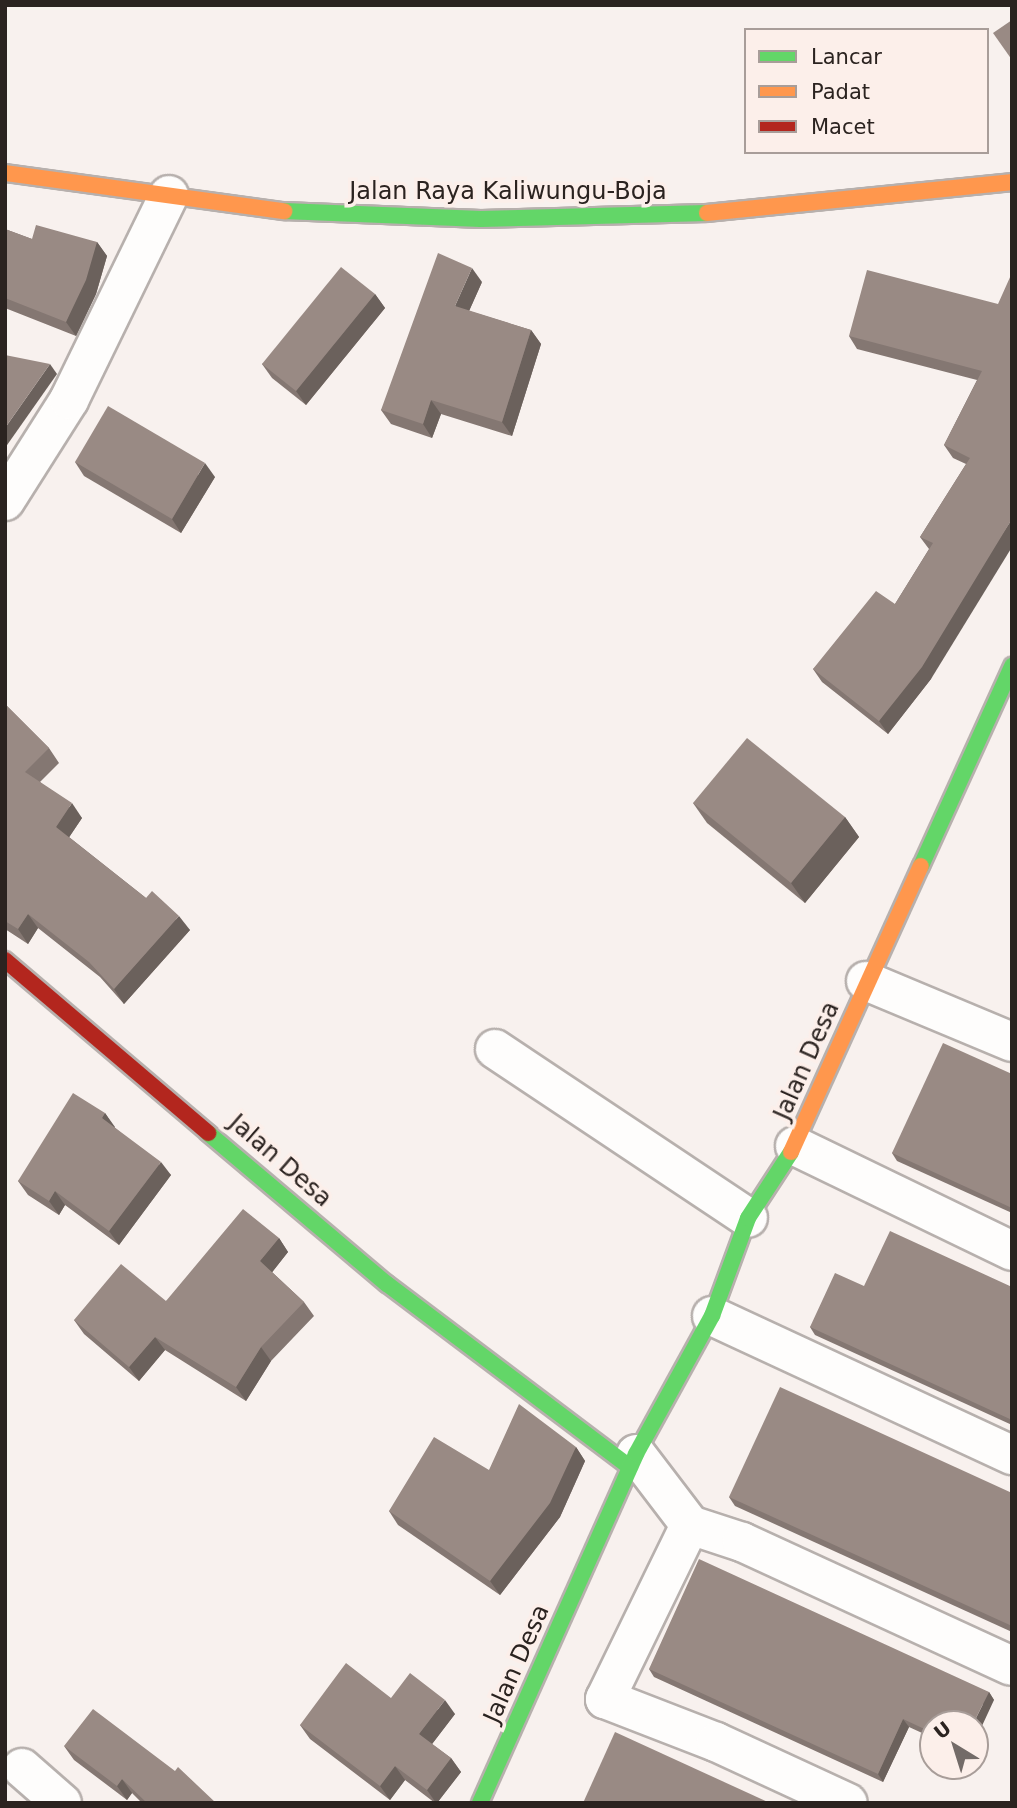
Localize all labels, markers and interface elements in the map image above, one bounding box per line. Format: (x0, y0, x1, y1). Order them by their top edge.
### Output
legend (744, 28, 989, 154)
text: Lancar (811, 45, 882, 69)
text: Padat (811, 80, 870, 104)
text: Macet (811, 115, 875, 139)
street label: Jalan Raya Kaliwungu-Boja (349, 178, 667, 206)
street label: Jalan Desa (768, 997, 846, 1125)
street label: Jalan Desa (223, 1109, 337, 1213)
street label: Jalan Desa (478, 1600, 556, 1728)
north arrow (919, 1710, 989, 1780)
text: U (929, 1717, 955, 1743)

